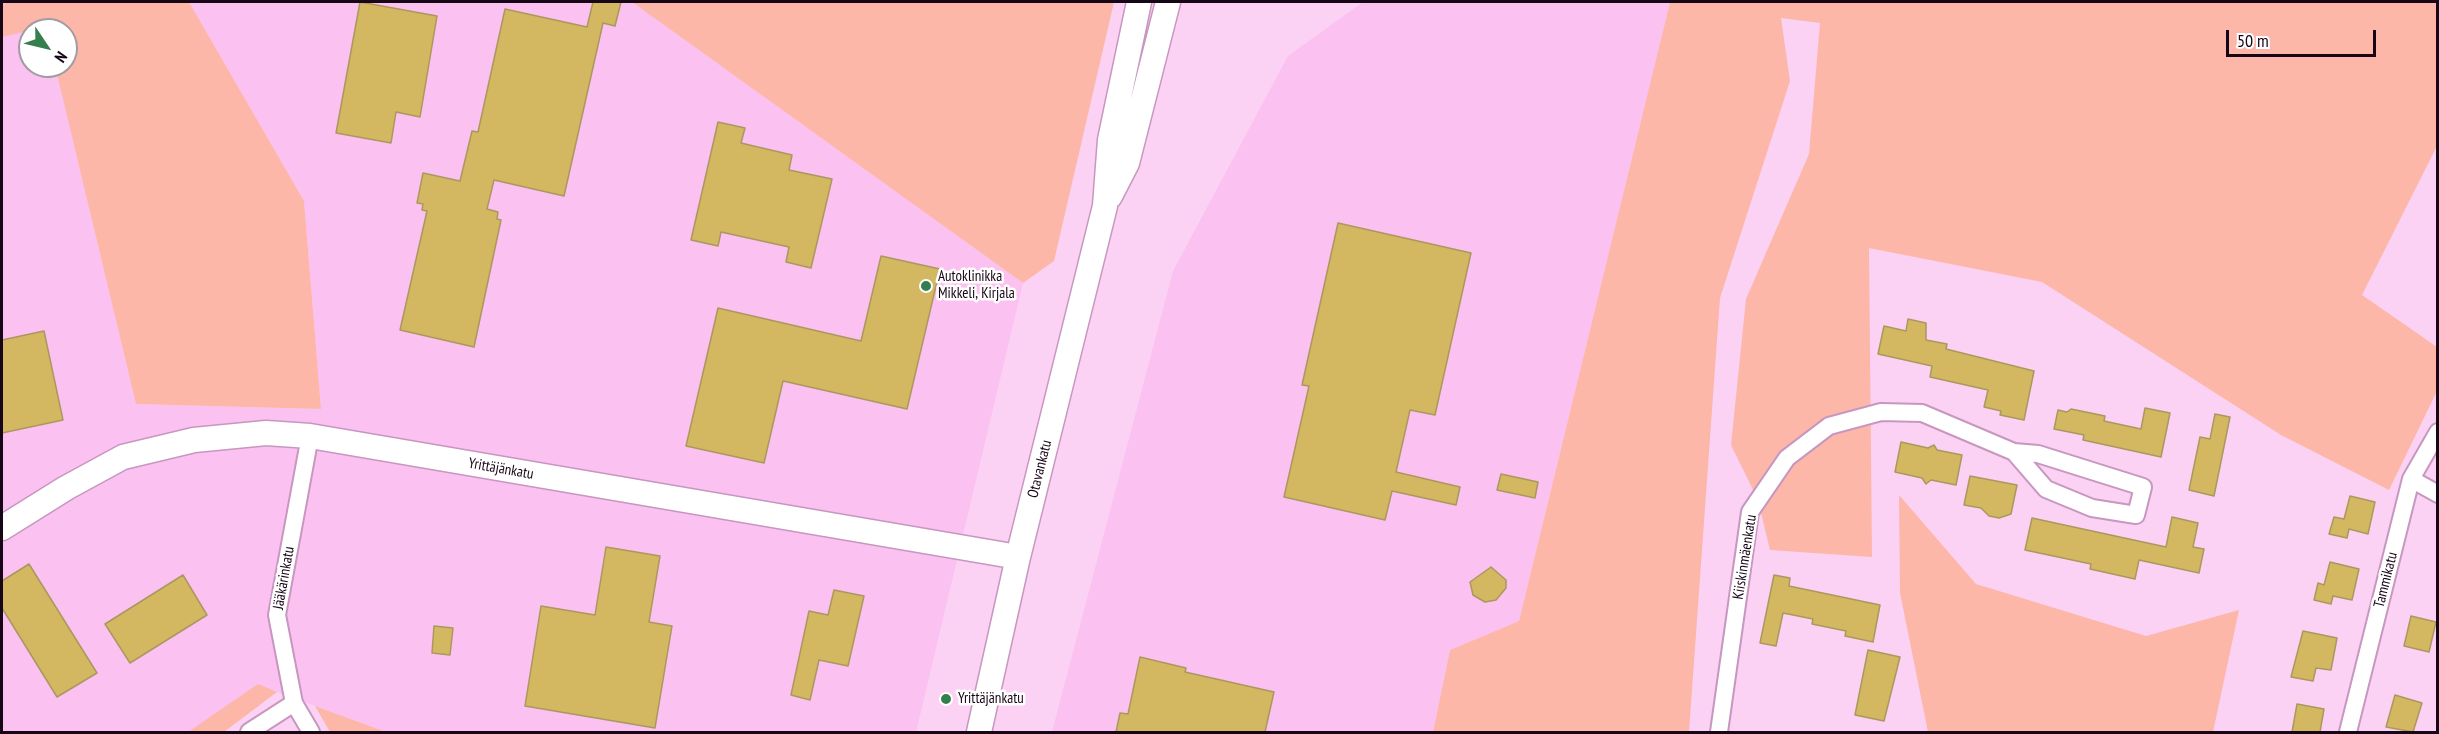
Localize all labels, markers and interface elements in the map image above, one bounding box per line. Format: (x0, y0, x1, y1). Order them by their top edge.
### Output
north arrow (18, 18, 78, 78)
scale bar (2229, 18, 2379, 56)
text: 50 m (2237, 29, 2269, 52)
text: N (50, 48, 72, 66)
place label: Autoklinikka Mikkeli, Kirjala (938, 268, 1015, 303)
marker: Autoklinikka Mikkeli, Kirjala (919, 279, 933, 293)
street label: Otavankatu (1024, 438, 1056, 500)
street label: Yrittäjänkatu (467, 454, 535, 484)
street label: Kiiskinmäenkatu (1729, 513, 1761, 601)
street label: Jääkärinkatu (270, 545, 298, 611)
street label: Tammikatu (2370, 550, 2402, 610)
place label: Yrittäjänkatu (958, 690, 1024, 708)
marker: Yrittäjänkatu (939, 692, 953, 706)

